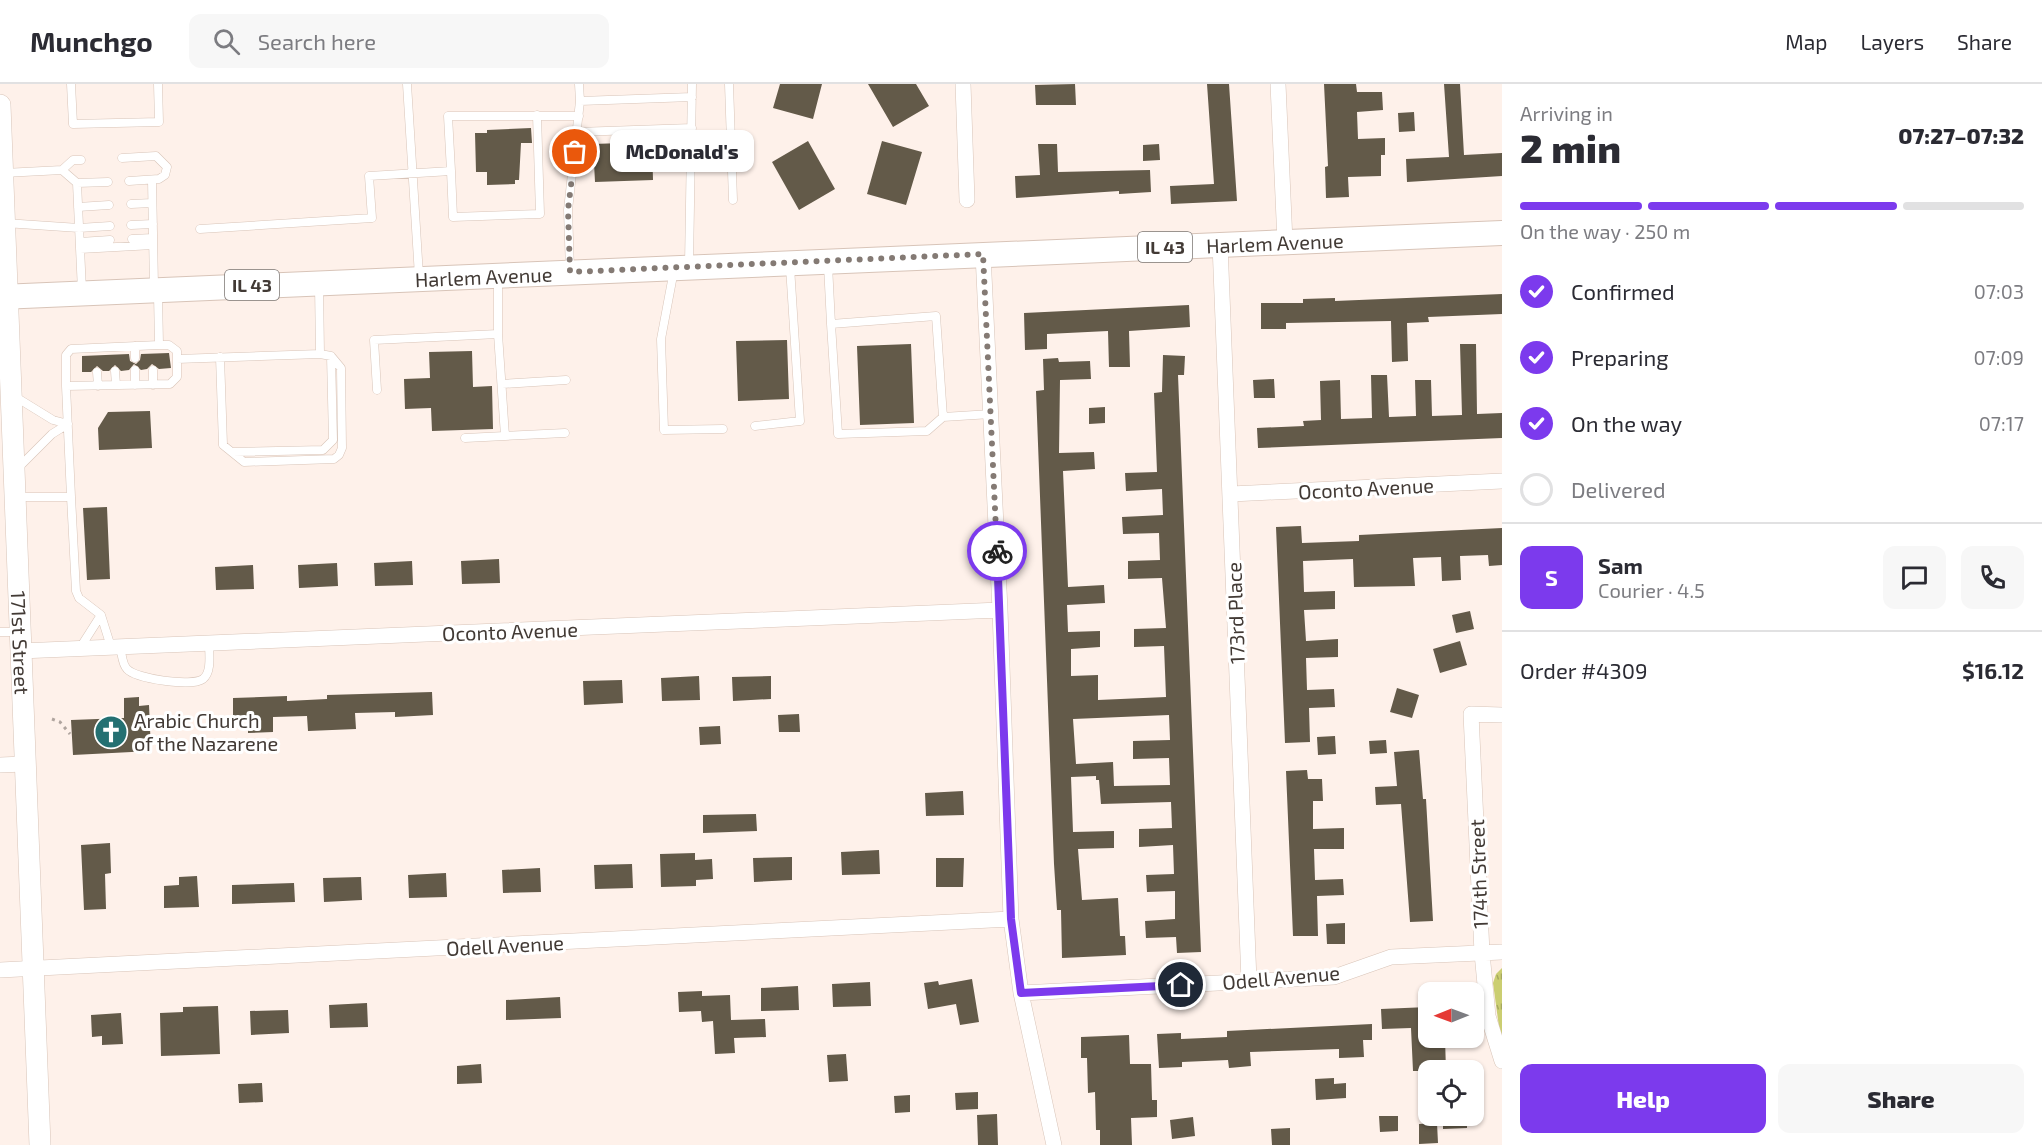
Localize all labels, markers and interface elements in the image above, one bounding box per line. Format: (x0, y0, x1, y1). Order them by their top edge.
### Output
search box (189, 14, 609, 68)
text: Munchgo (30, 24, 153, 58)
icon: search (210, 25, 243, 58)
text: Search here (258, 28, 376, 54)
text: Map (1785, 29, 1827, 54)
text: Layers (1860, 29, 1924, 54)
text: Share (1957, 29, 2012, 54)
text: Arriving in (1520, 101, 1613, 125)
text: 07:27–07:32 (1898, 122, 2024, 148)
text: 2 min (1520, 124, 1621, 171)
pin (549, 126, 600, 177)
callout: McDonald's (611, 131, 755, 173)
icon: bag (558, 135, 591, 168)
text: McDonald's (626, 139, 739, 163)
text: On the way · 250 m (1520, 219, 1690, 243)
street label: Harlem Avenue (1206, 228, 1344, 258)
road number: IL 43 (1138, 232, 1192, 262)
street label: Harlem Avenue (414, 261, 553, 291)
road number: IL 43 (225, 270, 279, 300)
icon: check (1520, 275, 1553, 308)
text: Confirmed (1571, 278, 1675, 304)
text: 07:03 (1974, 279, 2024, 303)
icon: check (1520, 341, 1553, 374)
text: Preparing (1571, 344, 1669, 370)
text: 07:09 (1973, 345, 2024, 369)
icon: check (1520, 407, 1553, 440)
text: On the way (1571, 410, 1682, 436)
text: 07:17 (1979, 411, 2024, 435)
street label: Oconto Avenue (1297, 472, 1435, 504)
text: Delivered (1571, 476, 1666, 502)
courier (967, 521, 1027, 581)
icon: bike (981, 535, 1014, 568)
button: chat (1883, 546, 1946, 609)
button: phone (1961, 546, 2024, 609)
text: Sam (1598, 552, 1643, 578)
street label: 173rd Place (1221, 562, 1249, 664)
text: S (1545, 564, 1558, 590)
text: Courier · 4.5 (1598, 578, 1705, 602)
street label: 171st Street (7, 590, 35, 695)
street label: Oconto Avenue (442, 617, 578, 645)
text: Order #4309 (1520, 657, 1648, 683)
text: $16.12 (1962, 657, 2024, 683)
place label: Arabic Church of the Nazarene (134, 708, 278, 755)
church icon: Arabic Church of the Nazarene (93, 714, 129, 750)
street label: 174th Street (1464, 818, 1492, 929)
street label: Odell Avenue (445, 930, 565, 960)
pin (1155, 959, 1206, 1010)
street label: Odell Avenue (1221, 960, 1341, 994)
icon: home (1164, 968, 1197, 1001)
north arrow (1418, 982, 1484, 1048)
map controls (1418, 982, 1484, 1126)
button: locate (1418, 1060, 1484, 1126)
button: Help (1520, 1064, 1766, 1133)
button: Share (1778, 1064, 2024, 1133)

